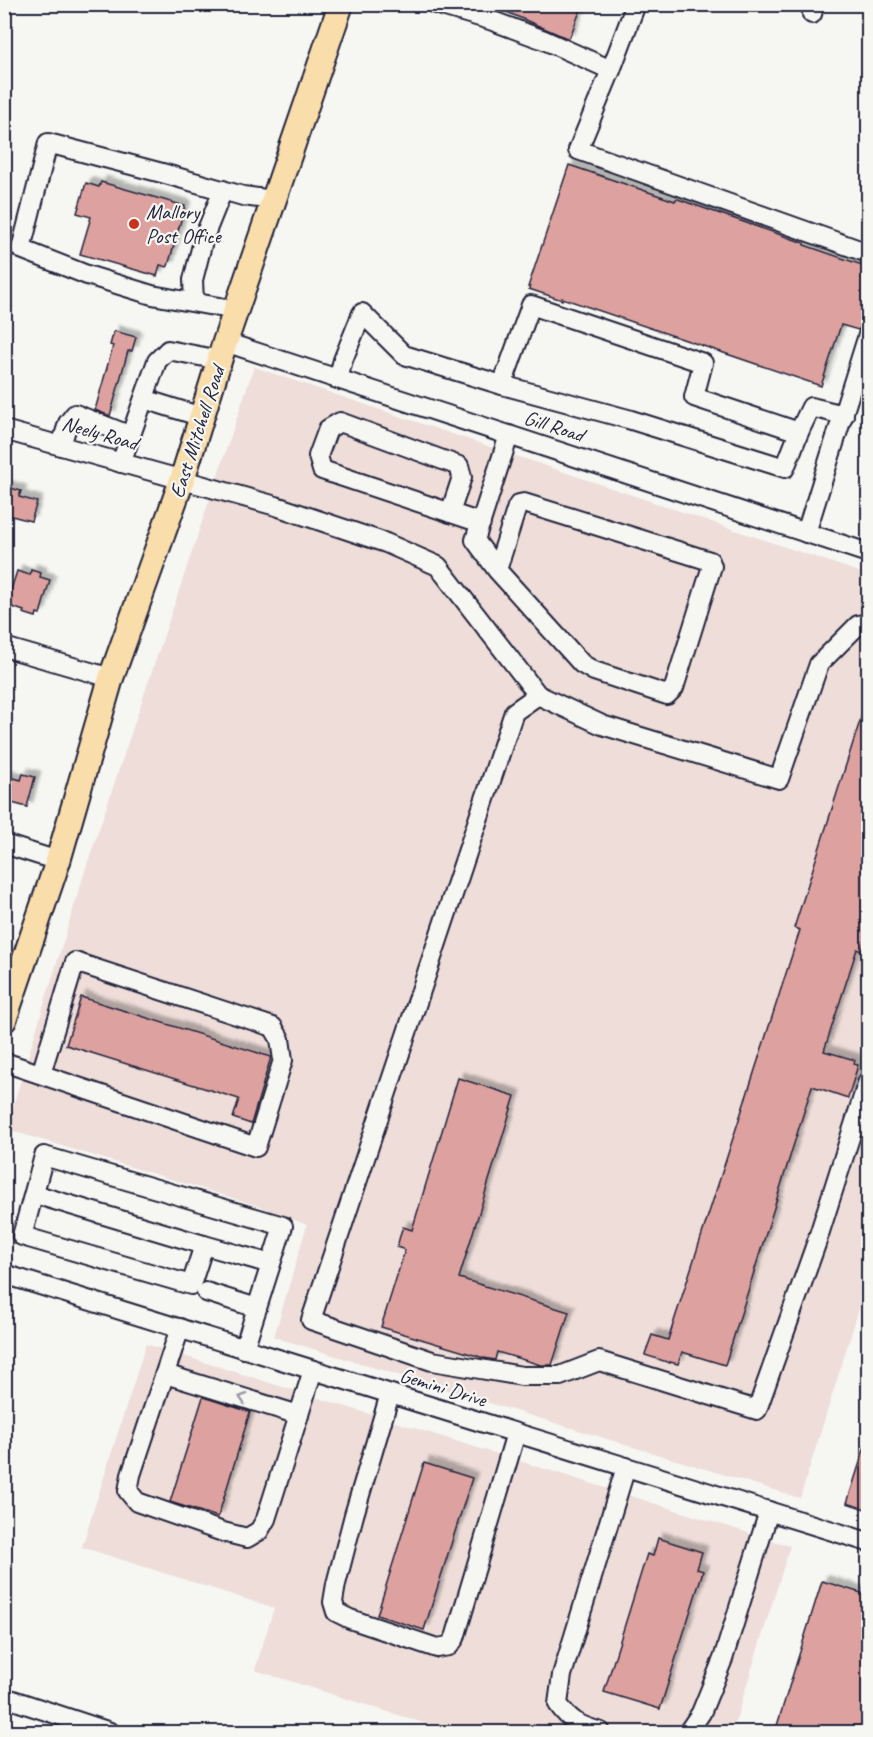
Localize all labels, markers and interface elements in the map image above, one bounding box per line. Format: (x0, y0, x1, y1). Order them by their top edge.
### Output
place label: Mallory Post Office (146, 199, 223, 249)
marker: Mallory Post Office (127, 217, 141, 231)
street label: East Mitchell Road (164, 359, 232, 501)
street label: Gill Road (521, 404, 590, 449)
street label: Neely Road (59, 410, 143, 457)
street label: Gemini Drive (397, 1362, 490, 1413)
one-way arrow (238, 1393, 249, 1405)

